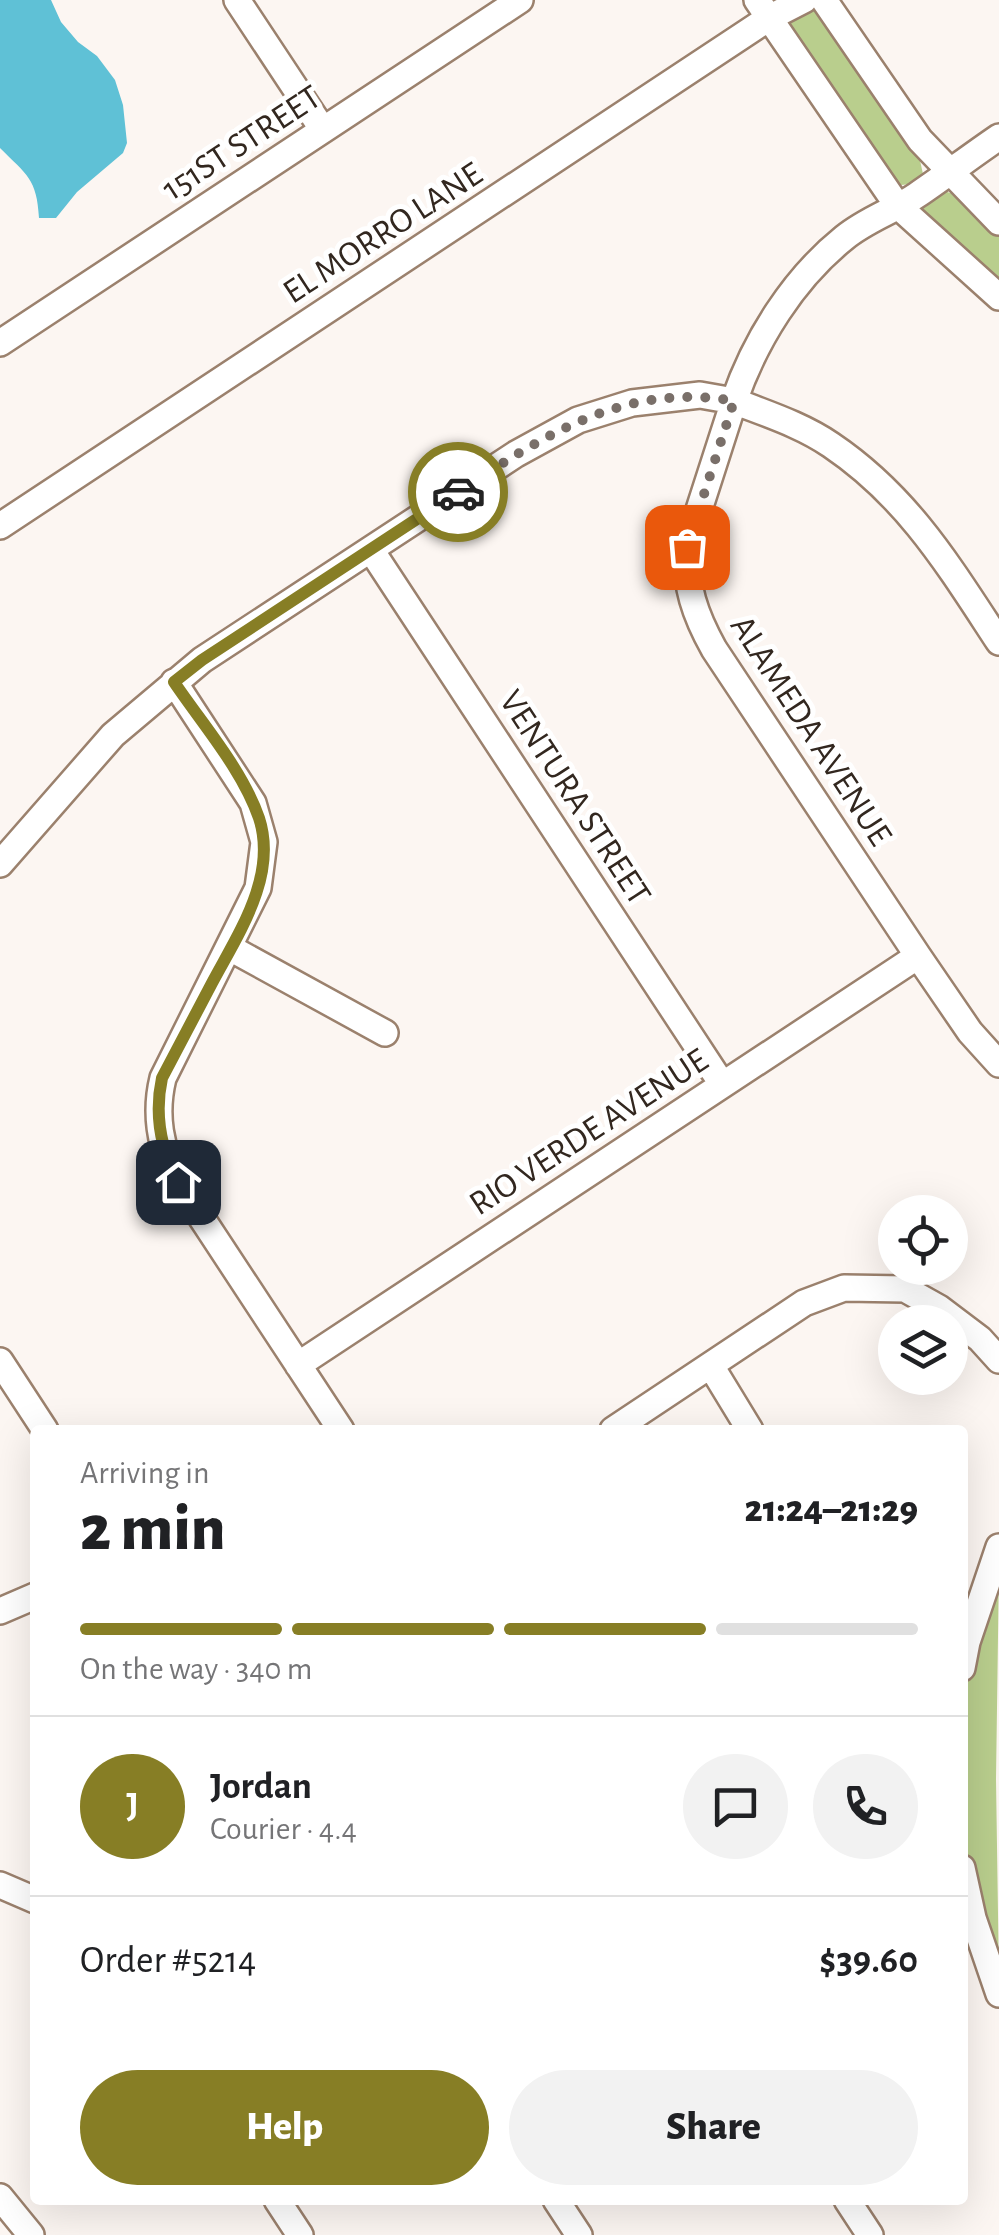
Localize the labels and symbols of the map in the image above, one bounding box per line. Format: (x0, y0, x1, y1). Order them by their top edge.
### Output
street label: 151ST STREET (156, 79, 327, 207)
street label: EL MORRO LANE (277, 156, 489, 310)
courier (408, 442, 508, 542)
pin (645, 505, 730, 590)
street label: ALAMEDA AVENUE (724, 610, 898, 852)
street label: VENTURA STREET (493, 684, 657, 911)
street label: RIO VERDE AVENUE (463, 1042, 714, 1222)
pin (136, 1140, 221, 1225)

